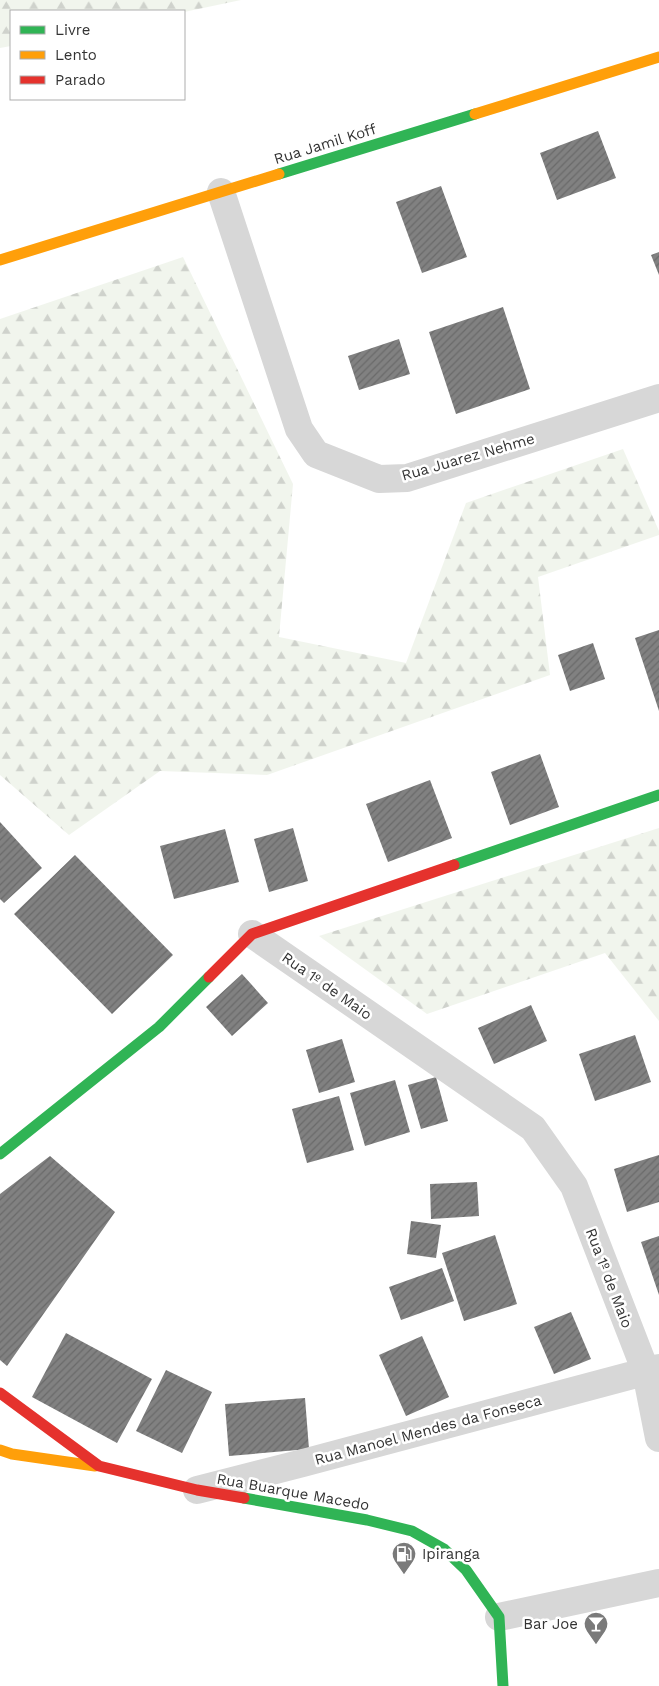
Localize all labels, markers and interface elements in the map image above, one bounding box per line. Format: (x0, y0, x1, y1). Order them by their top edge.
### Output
legend (10, 10, 185, 100)
text: Livre (55, 21, 90, 39)
text: Lento (55, 46, 97, 64)
text: Parado (55, 71, 105, 89)
street label: Rua Jamil Koff (272, 120, 379, 168)
street label: Rua Juarez Nehme (399, 429, 537, 485)
street label: Rua 1º de Maio (279, 948, 375, 1024)
street label: Rua 1º de Maio (582, 1225, 636, 1331)
street label: Rua Manoel Mendes da Fonseca (313, 1391, 544, 1469)
street label: Rua Buarque Macedo (215, 1470, 371, 1514)
fuel station icon: Ipiranga (391, 1541, 417, 1575)
place label: Ipiranga (422, 1545, 480, 1563)
bar icon: Bar Joe (583, 1611, 609, 1645)
place label: Bar Joe (523, 1615, 578, 1633)

